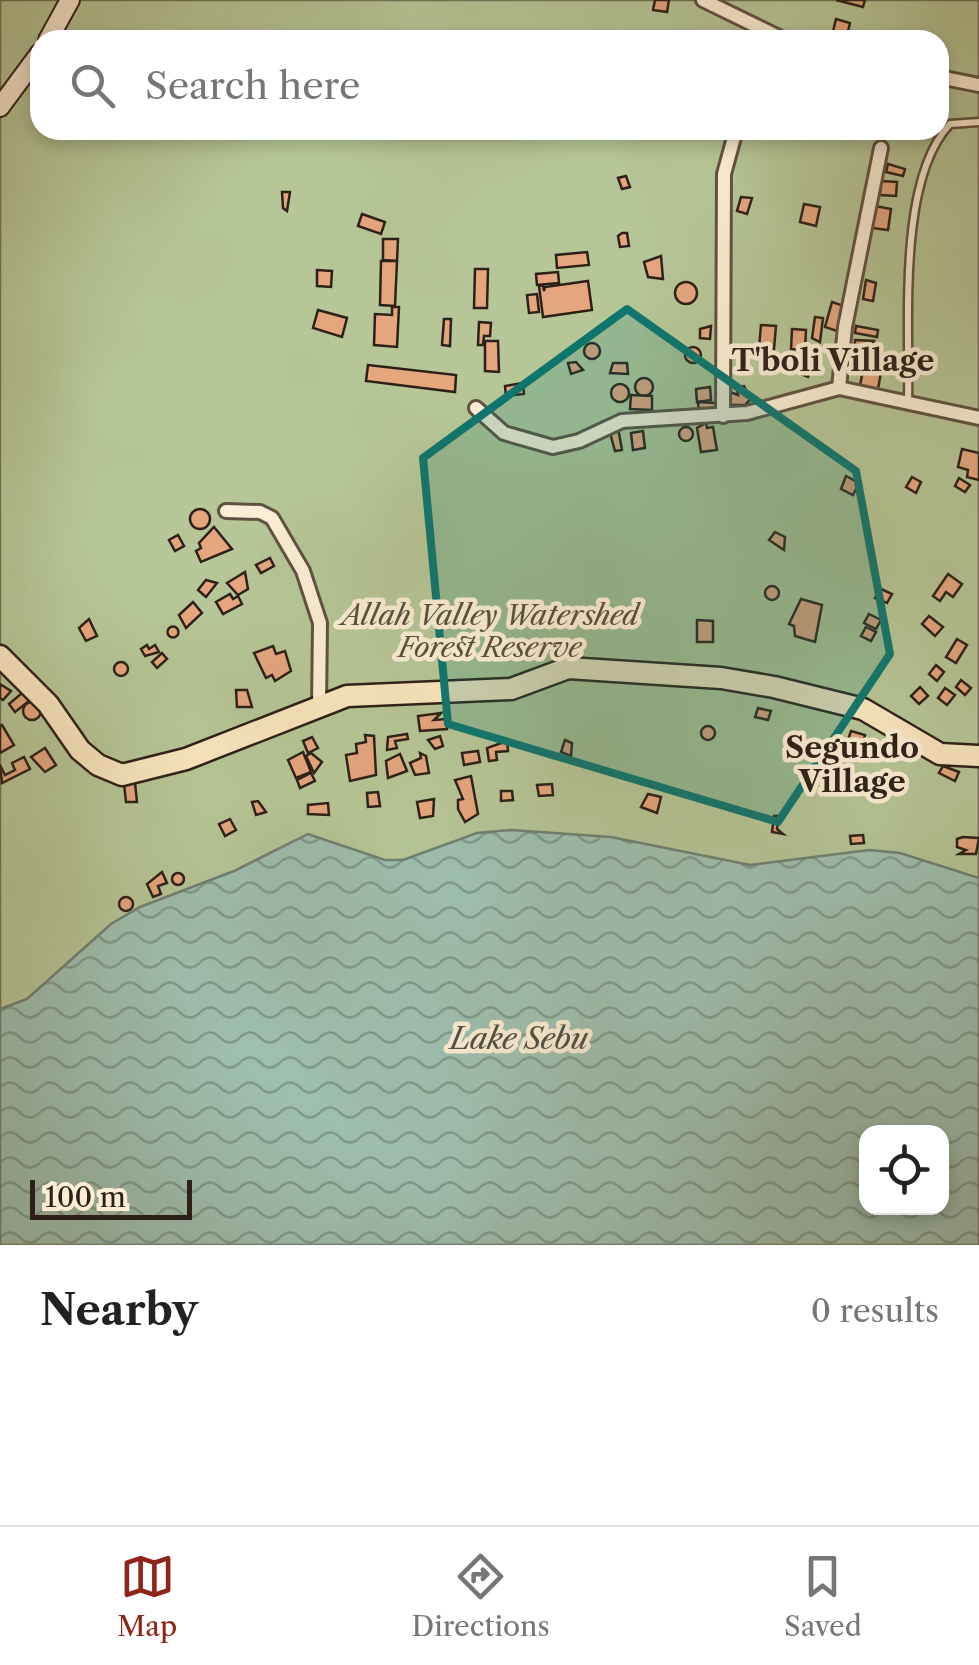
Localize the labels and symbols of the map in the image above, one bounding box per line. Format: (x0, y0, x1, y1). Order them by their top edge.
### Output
district label: T'boli Village (731, 342, 935, 379)
park label: Allah Valley Watershed Forest Reserve (337, 598, 642, 664)
district label: Segundo Village (785, 729, 919, 800)
water label: Lake Sebu (448, 1020, 589, 1057)
scale bar (30, 1175, 192, 1220)

